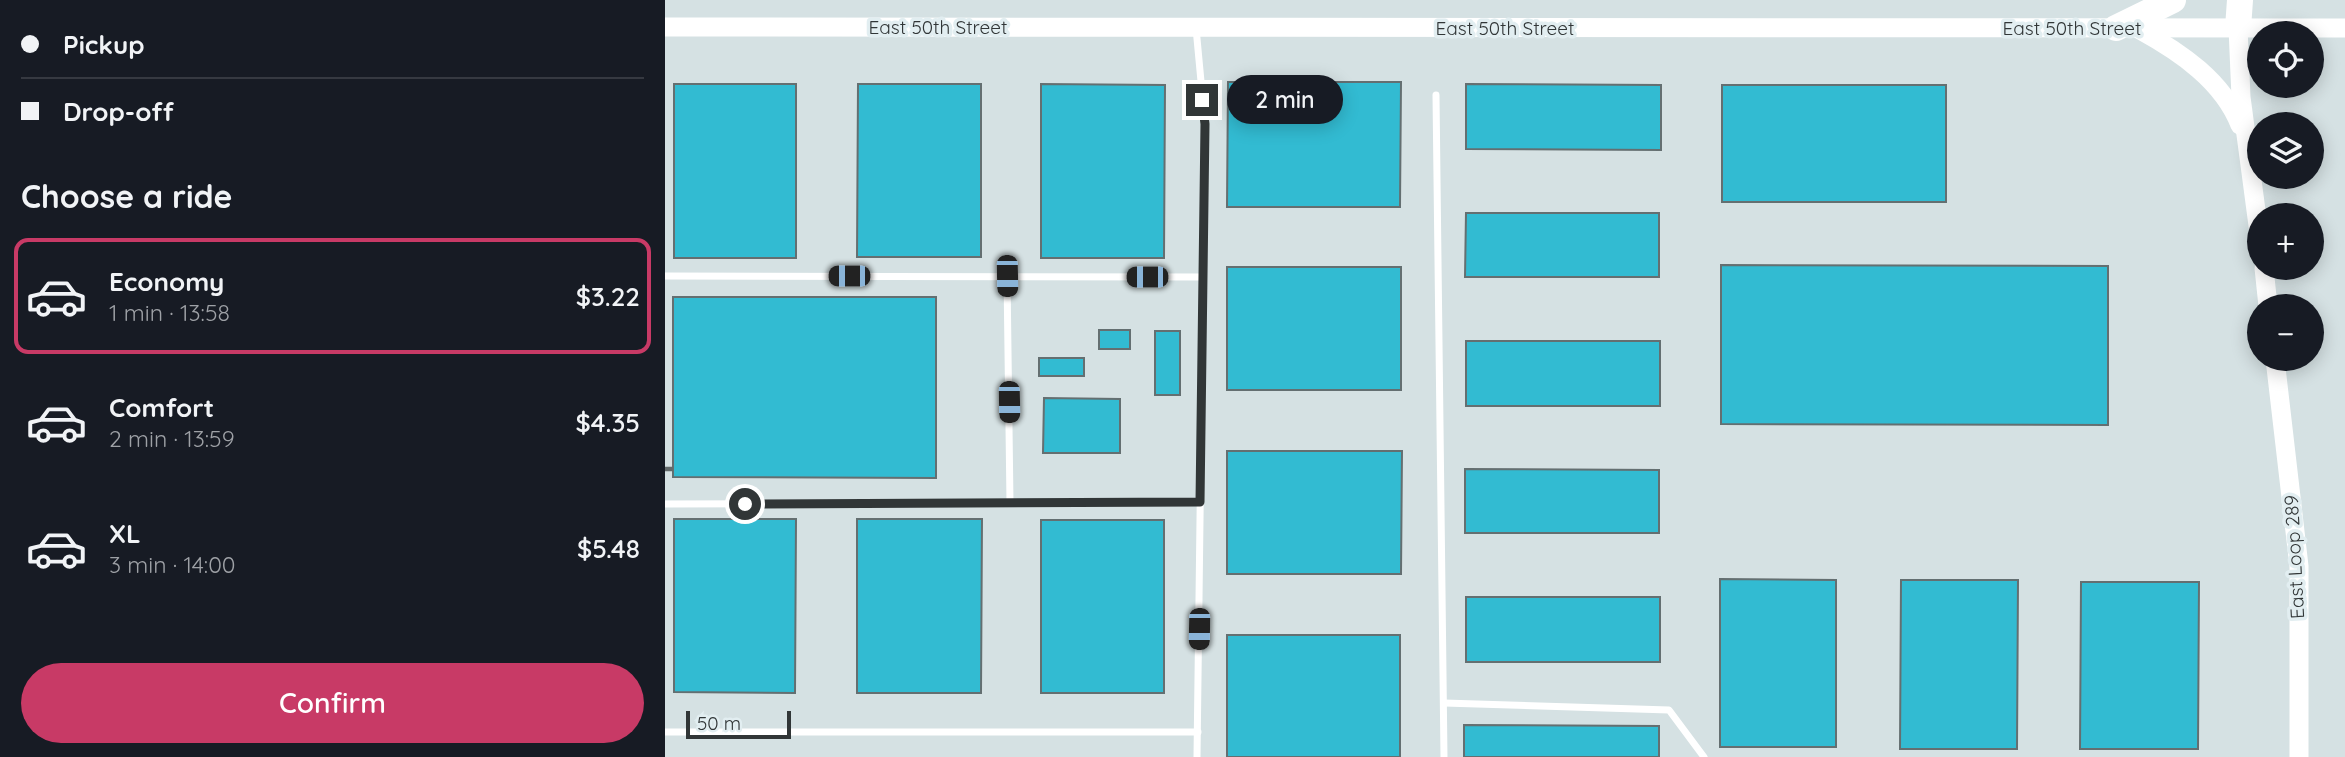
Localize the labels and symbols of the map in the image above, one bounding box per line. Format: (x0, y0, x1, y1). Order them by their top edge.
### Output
street label: East 50th Street (869, 15, 1007, 39)
street label: East 50th Street (1436, 16, 1574, 40)
street label: East 50th Street (2003, 16, 2141, 40)
callout: 2 min (1227, 76, 1342, 124)
route end (1186, 84, 1218, 116)
car (997, 255, 1018, 297)
car (829, 266, 871, 287)
car (1127, 267, 1169, 288)
car (999, 381, 1020, 423)
route start (729, 488, 761, 520)
street label: East Loop 289 (2279, 494, 2309, 620)
car (1189, 608, 1210, 650)
scale bar (686, 708, 791, 740)

